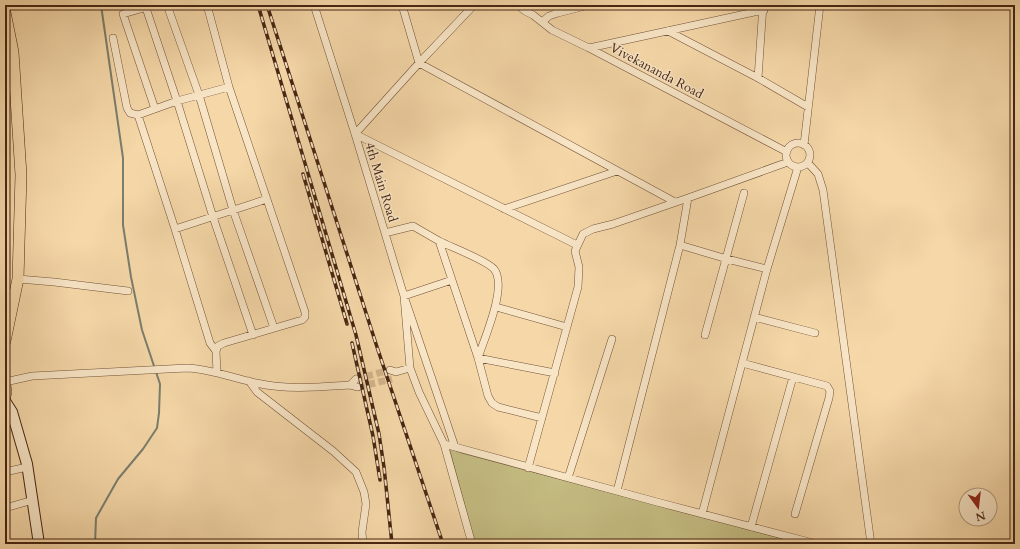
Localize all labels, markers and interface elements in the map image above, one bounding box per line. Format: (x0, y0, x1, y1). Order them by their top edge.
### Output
street label: Vivekananda Road (607, 39, 706, 103)
street label: 4th Main Road (360, 140, 402, 224)
north arrow (958, 487, 998, 527)
text: N (973, 508, 987, 525)

